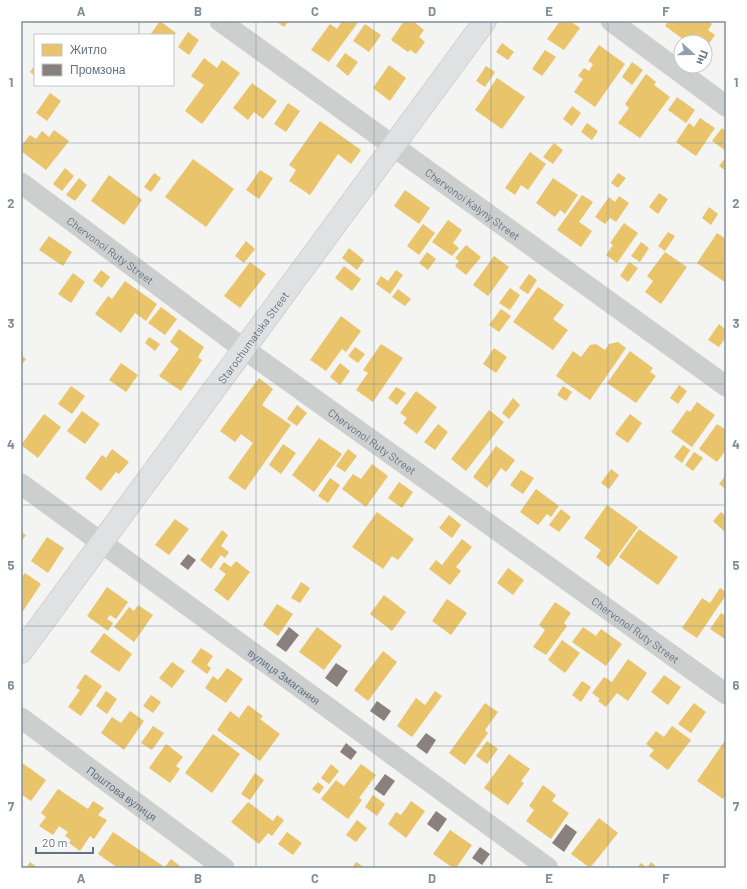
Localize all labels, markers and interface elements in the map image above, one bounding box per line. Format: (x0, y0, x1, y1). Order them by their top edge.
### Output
text: A (77, 3, 86, 19)
text: B (194, 3, 202, 19)
text: C (311, 3, 319, 19)
text: D (428, 3, 436, 19)
text: E (545, 3, 553, 19)
text: F (662, 3, 670, 19)
legend (34, 34, 174, 86)
north arrow (673, 34, 713, 74)
text: Житло (70, 42, 107, 56)
text: Пн (694, 49, 711, 67)
text: Промзона (70, 62, 126, 77)
text: 1 (9, 74, 13, 90)
text: 1 (734, 74, 738, 90)
street label: Chervonoi Kalyny Street (423, 165, 523, 242)
text: 2 (7, 195, 15, 211)
text: 2 (732, 195, 740, 211)
street label: Chervonoi Ruty Street (65, 213, 157, 286)
street label: Starochumatska Street (215, 288, 291, 386)
text: 3 (7, 315, 15, 331)
text: 3 (732, 315, 740, 331)
street label: Chervonoi Ruty Street (326, 405, 419, 477)
text: 4 (7, 436, 15, 452)
text: 4 (732, 436, 740, 452)
text: 5 (7, 557, 15, 573)
text: 5 (732, 557, 740, 573)
street label: Chervonoi Ruty Street (590, 594, 682, 665)
street label: вулиця Змагання (246, 645, 323, 707)
text: 6 (8, 677, 15, 693)
text: 6 (733, 677, 740, 693)
street label: Поштова вулиця (85, 763, 160, 823)
text: 7 (8, 798, 15, 814)
text: 7 (733, 798, 740, 814)
scale bar (36, 829, 93, 855)
text: 20 m (42, 835, 68, 849)
text: A (77, 870, 86, 886)
text: B (194, 870, 202, 886)
text: C (311, 870, 319, 886)
text: D (428, 870, 436, 886)
text: E (545, 870, 553, 886)
text: F (662, 870, 670, 886)

